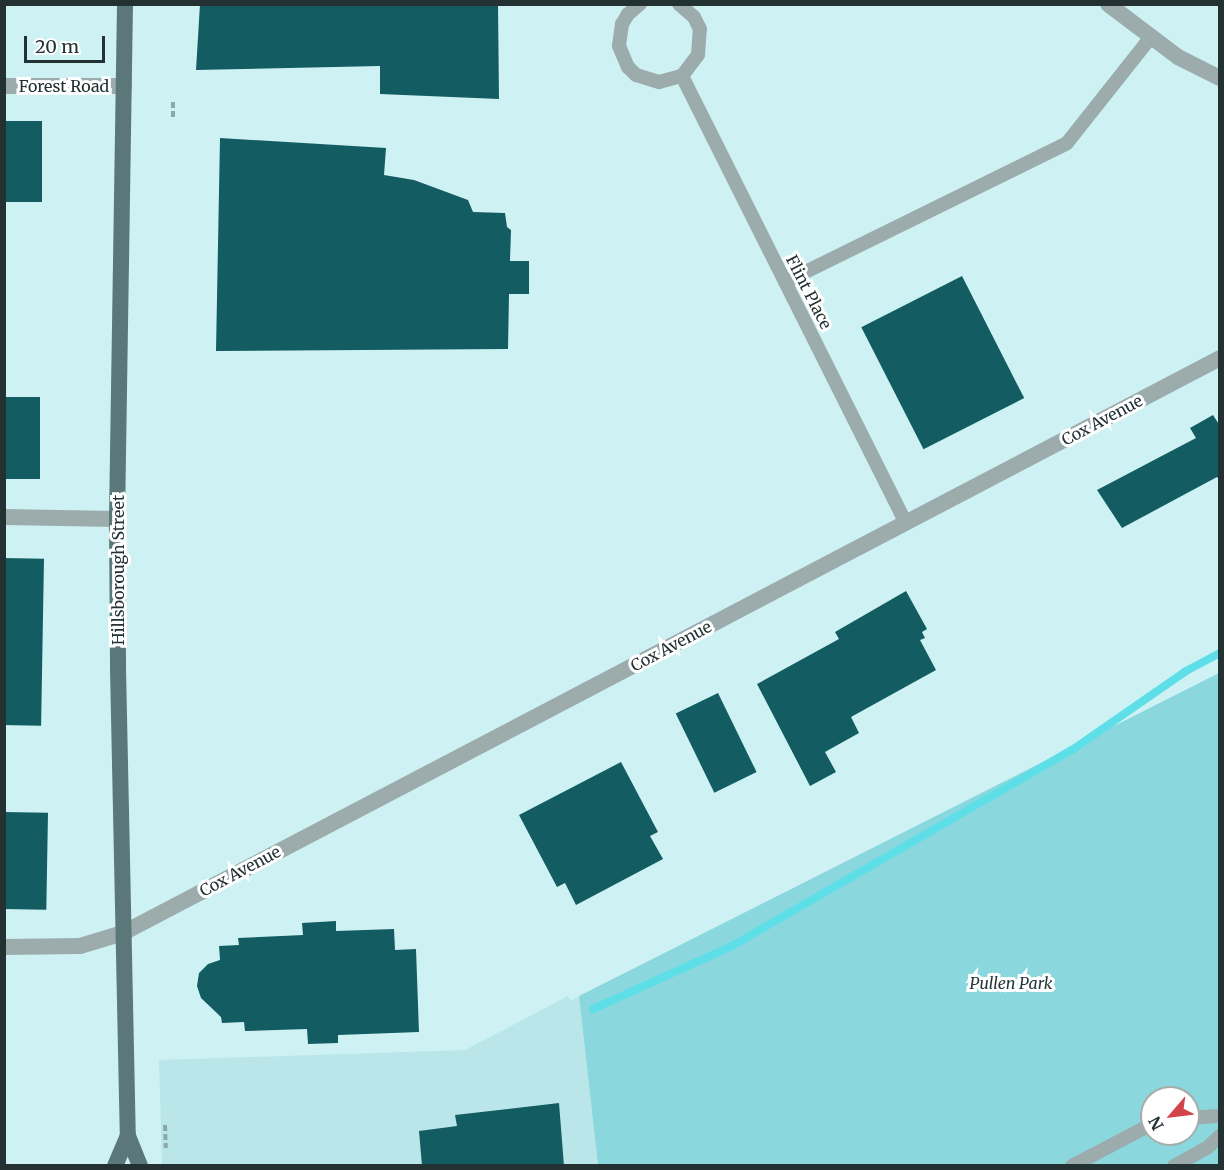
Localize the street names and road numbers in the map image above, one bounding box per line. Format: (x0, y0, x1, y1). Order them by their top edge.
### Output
street label: Forest Road (19, 76, 109, 96)
street label: Flint Place (782, 252, 836, 332)
street label: Cox Avenue (1058, 391, 1146, 449)
street label: Hillsborough Street (108, 495, 128, 645)
street label: Cox Avenue (627, 617, 715, 675)
street label: Cox Avenue (196, 842, 284, 900)

